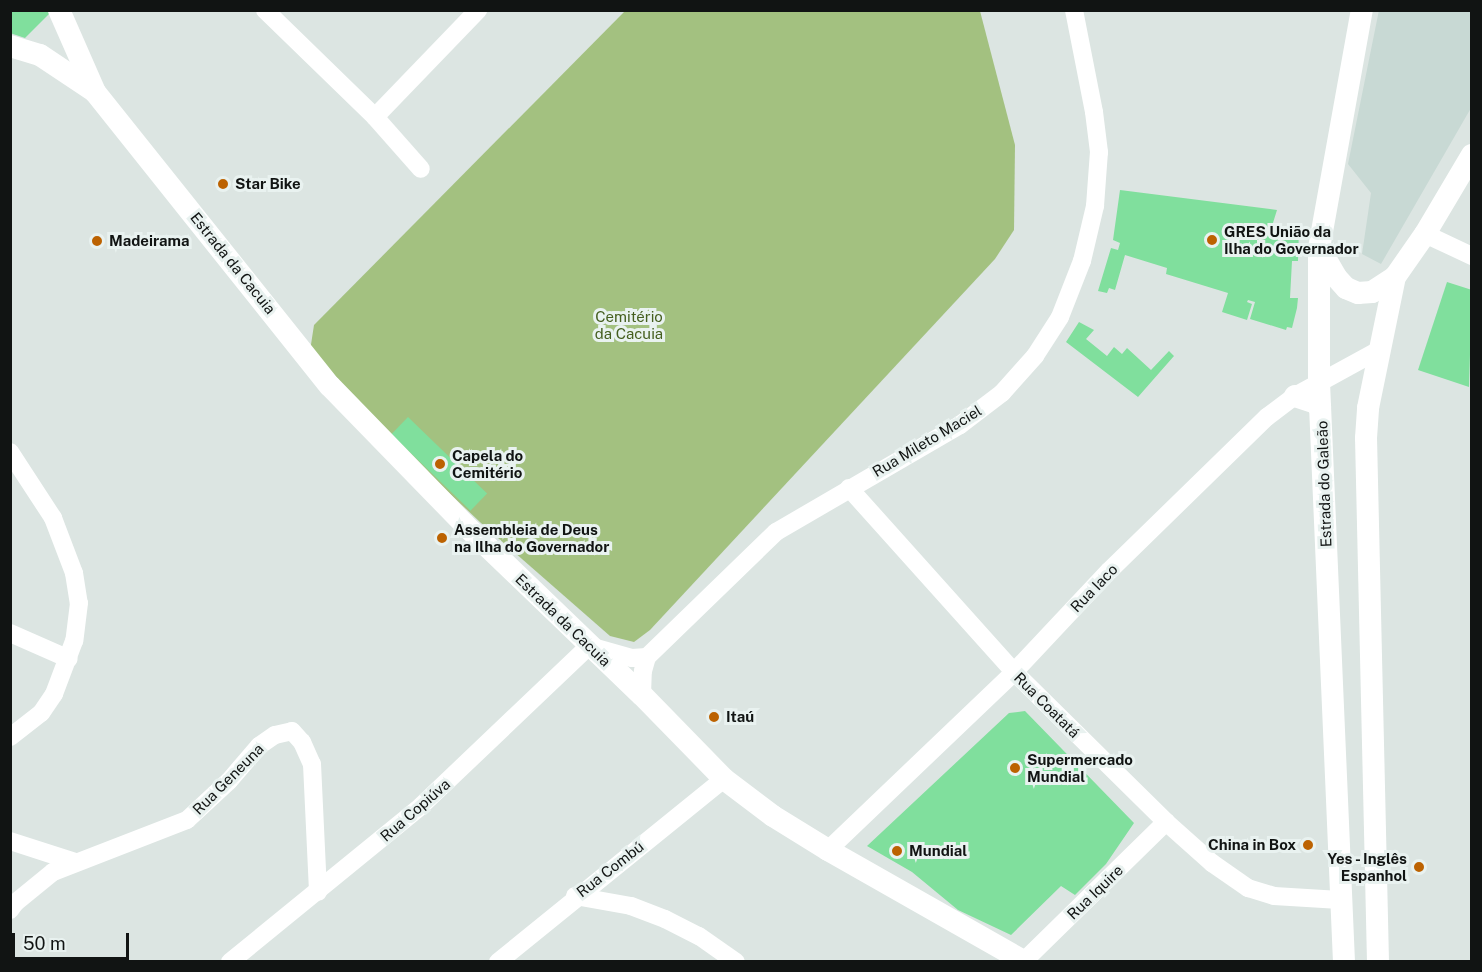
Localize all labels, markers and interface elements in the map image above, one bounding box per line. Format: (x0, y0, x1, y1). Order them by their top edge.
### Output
place label: Star Bike (235, 175, 301, 193)
marker: Star Bike (216, 177, 230, 191)
street label: Estrada da Cacuia (187, 209, 279, 317)
place label: GRES União da Ilha do Governador (1224, 222, 1359, 257)
place label: Madeirama (109, 232, 189, 250)
marker: GRES União da Ilha do Governador (1205, 233, 1219, 247)
marker: Madeirama (90, 234, 104, 248)
park label: Cemitério da Cacuia (595, 307, 663, 342)
street label: Rua Mileto Maciel (869, 401, 985, 481)
street label: Estrada do Galeão (1313, 420, 1335, 548)
place label: Capela do Cemitério (452, 446, 523, 481)
marker: Capela do Cemitério (433, 457, 447, 471)
place label: Assembleia de Deus na Ilha do Governador (454, 520, 610, 555)
marker: Assembleia de Deus na Ilha do Governador (435, 531, 449, 545)
street label: Rua Iaco (1067, 560, 1121, 616)
street label: Estrada da Cacuia (512, 570, 614, 670)
street label: Rua Coatatá (1011, 669, 1083, 741)
place label: Itaú (726, 708, 754, 726)
marker: Itaú (707, 710, 721, 724)
street label: Rua Geneuna (189, 740, 267, 818)
place label: Supermercado Mundial (1027, 750, 1133, 785)
marker: Supermercado Mundial (1008, 761, 1022, 775)
street label: Rua Copiúva (376, 775, 454, 845)
place label: China in Box (1208, 836, 1296, 854)
street label: Rua Combú (573, 837, 647, 901)
marker: China in Box (1301, 838, 1315, 852)
place label: Mundial (909, 842, 967, 860)
marker: Mundial (890, 844, 904, 858)
place label: Yes - Inglês Espanhol (1325, 849, 1407, 884)
marker: Yes - Inglês Espanhol (1412, 860, 1426, 874)
street label: Rua Iquire (1063, 861, 1127, 923)
scale bar (15, 921, 132, 959)
text: 50 m (23, 933, 66, 954)

